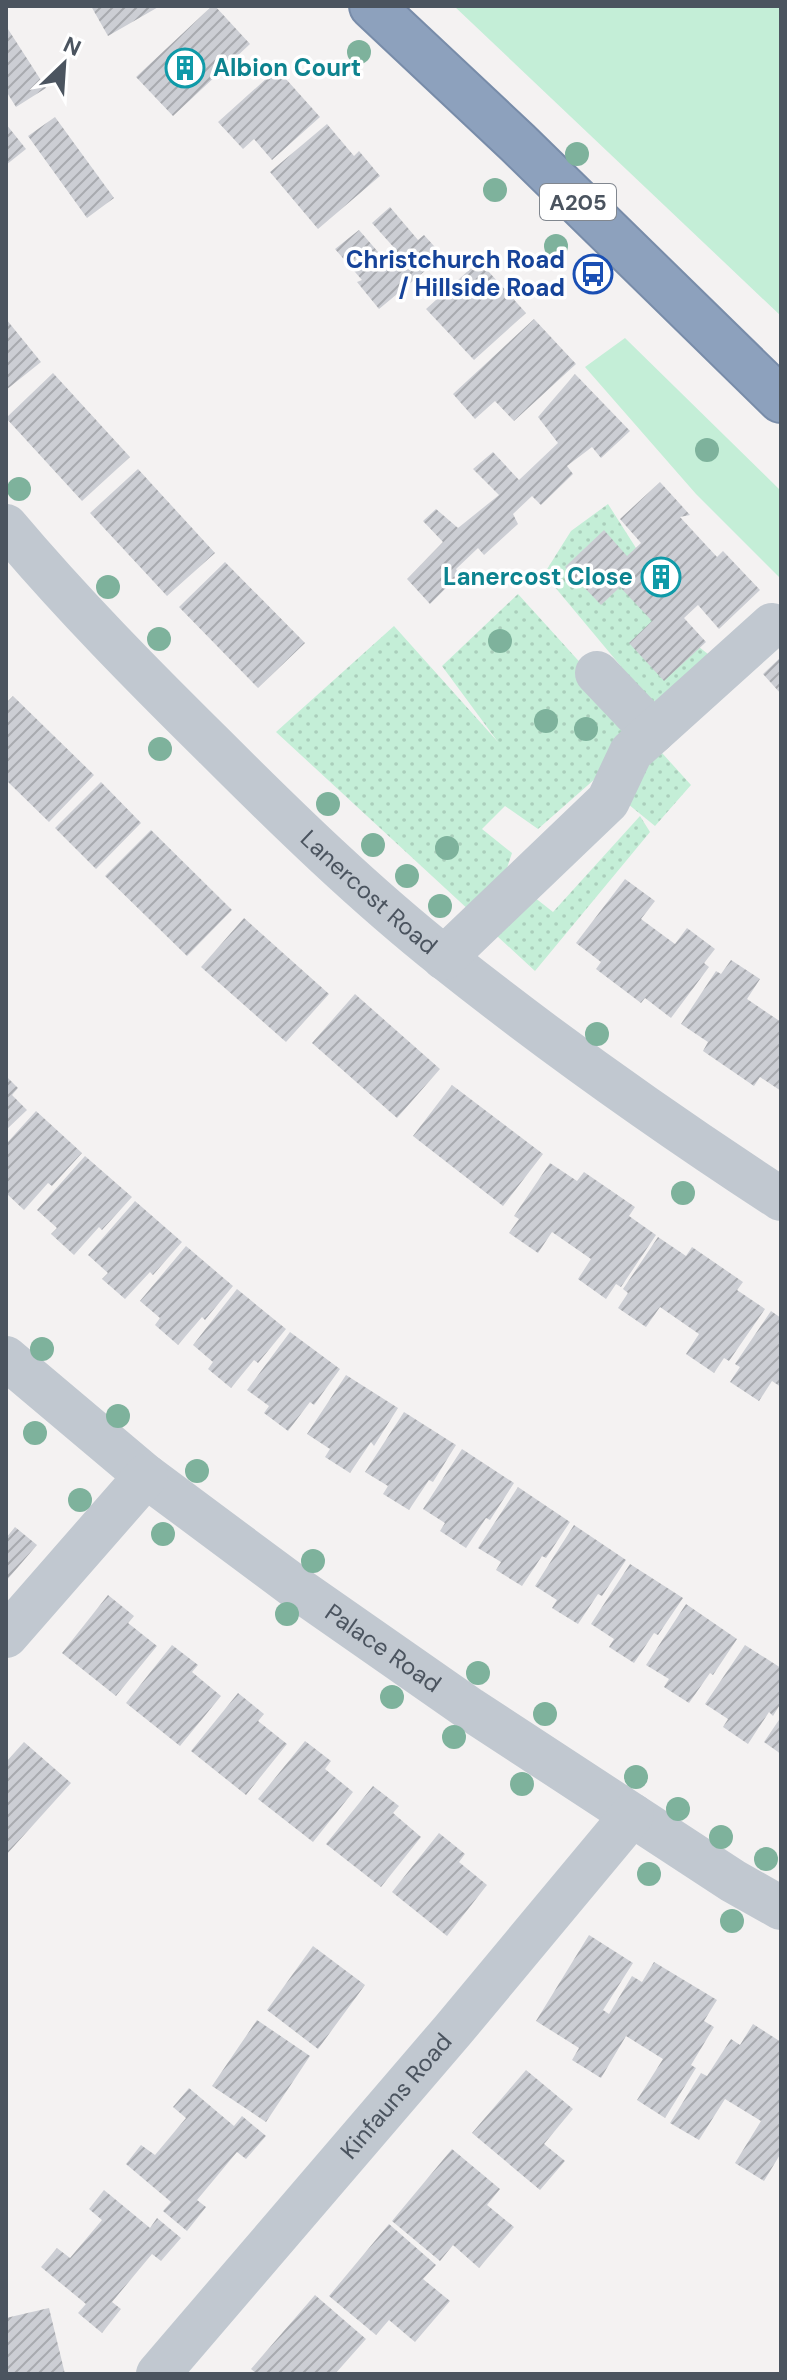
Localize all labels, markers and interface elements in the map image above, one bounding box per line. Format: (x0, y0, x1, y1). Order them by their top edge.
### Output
north arrow (24, 24, 104, 104)
text: N (59, 30, 86, 63)
building icon: Albion Court (164, 47, 206, 89)
place label: Albion Court (213, 52, 361, 83)
road number: A205 (540, 184, 616, 220)
place label: Christchurch Road / Hillside Road (346, 244, 565, 303)
bus stop icon: Christchurch Road / Hillside Road (572, 253, 614, 295)
building icon: Lanercost Close (640, 556, 682, 598)
place label: Lanercost Close (443, 561, 633, 592)
street label: Lanercost Road (294, 823, 444, 961)
street label: Palace Road (319, 1597, 447, 1699)
street label: Kinfauns Road (333, 2026, 458, 2165)

